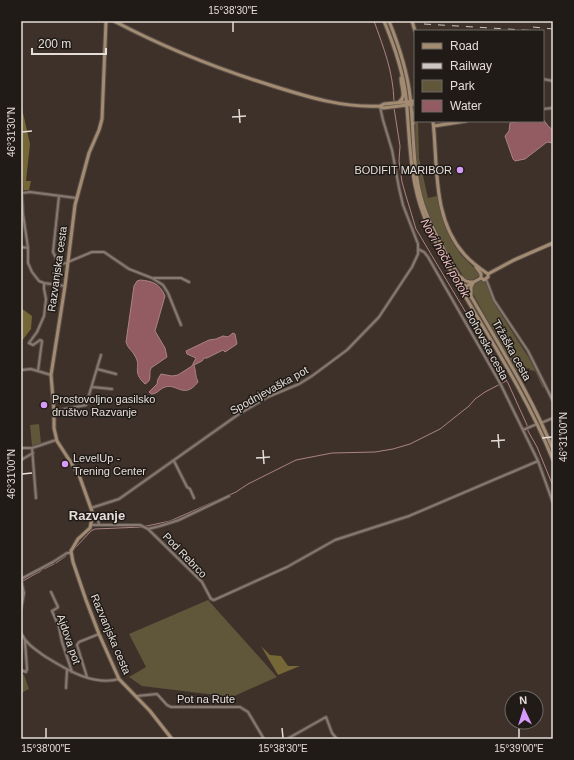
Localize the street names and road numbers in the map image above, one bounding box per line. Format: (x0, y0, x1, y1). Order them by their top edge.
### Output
street label: Razvanjska cesta (45, 225, 69, 313)
street label: Bohovska cesta (463, 308, 511, 383)
street label: Tržaška cesta (490, 317, 534, 383)
street label: Spodnjevaška pot (228, 364, 310, 416)
street label: Pod Rebrco (161, 530, 209, 580)
street label: Razvanjska cesta (89, 592, 134, 677)
street label: Ajdova pot (55, 612, 83, 666)
street label: Pot na Rute (177, 693, 235, 705)

